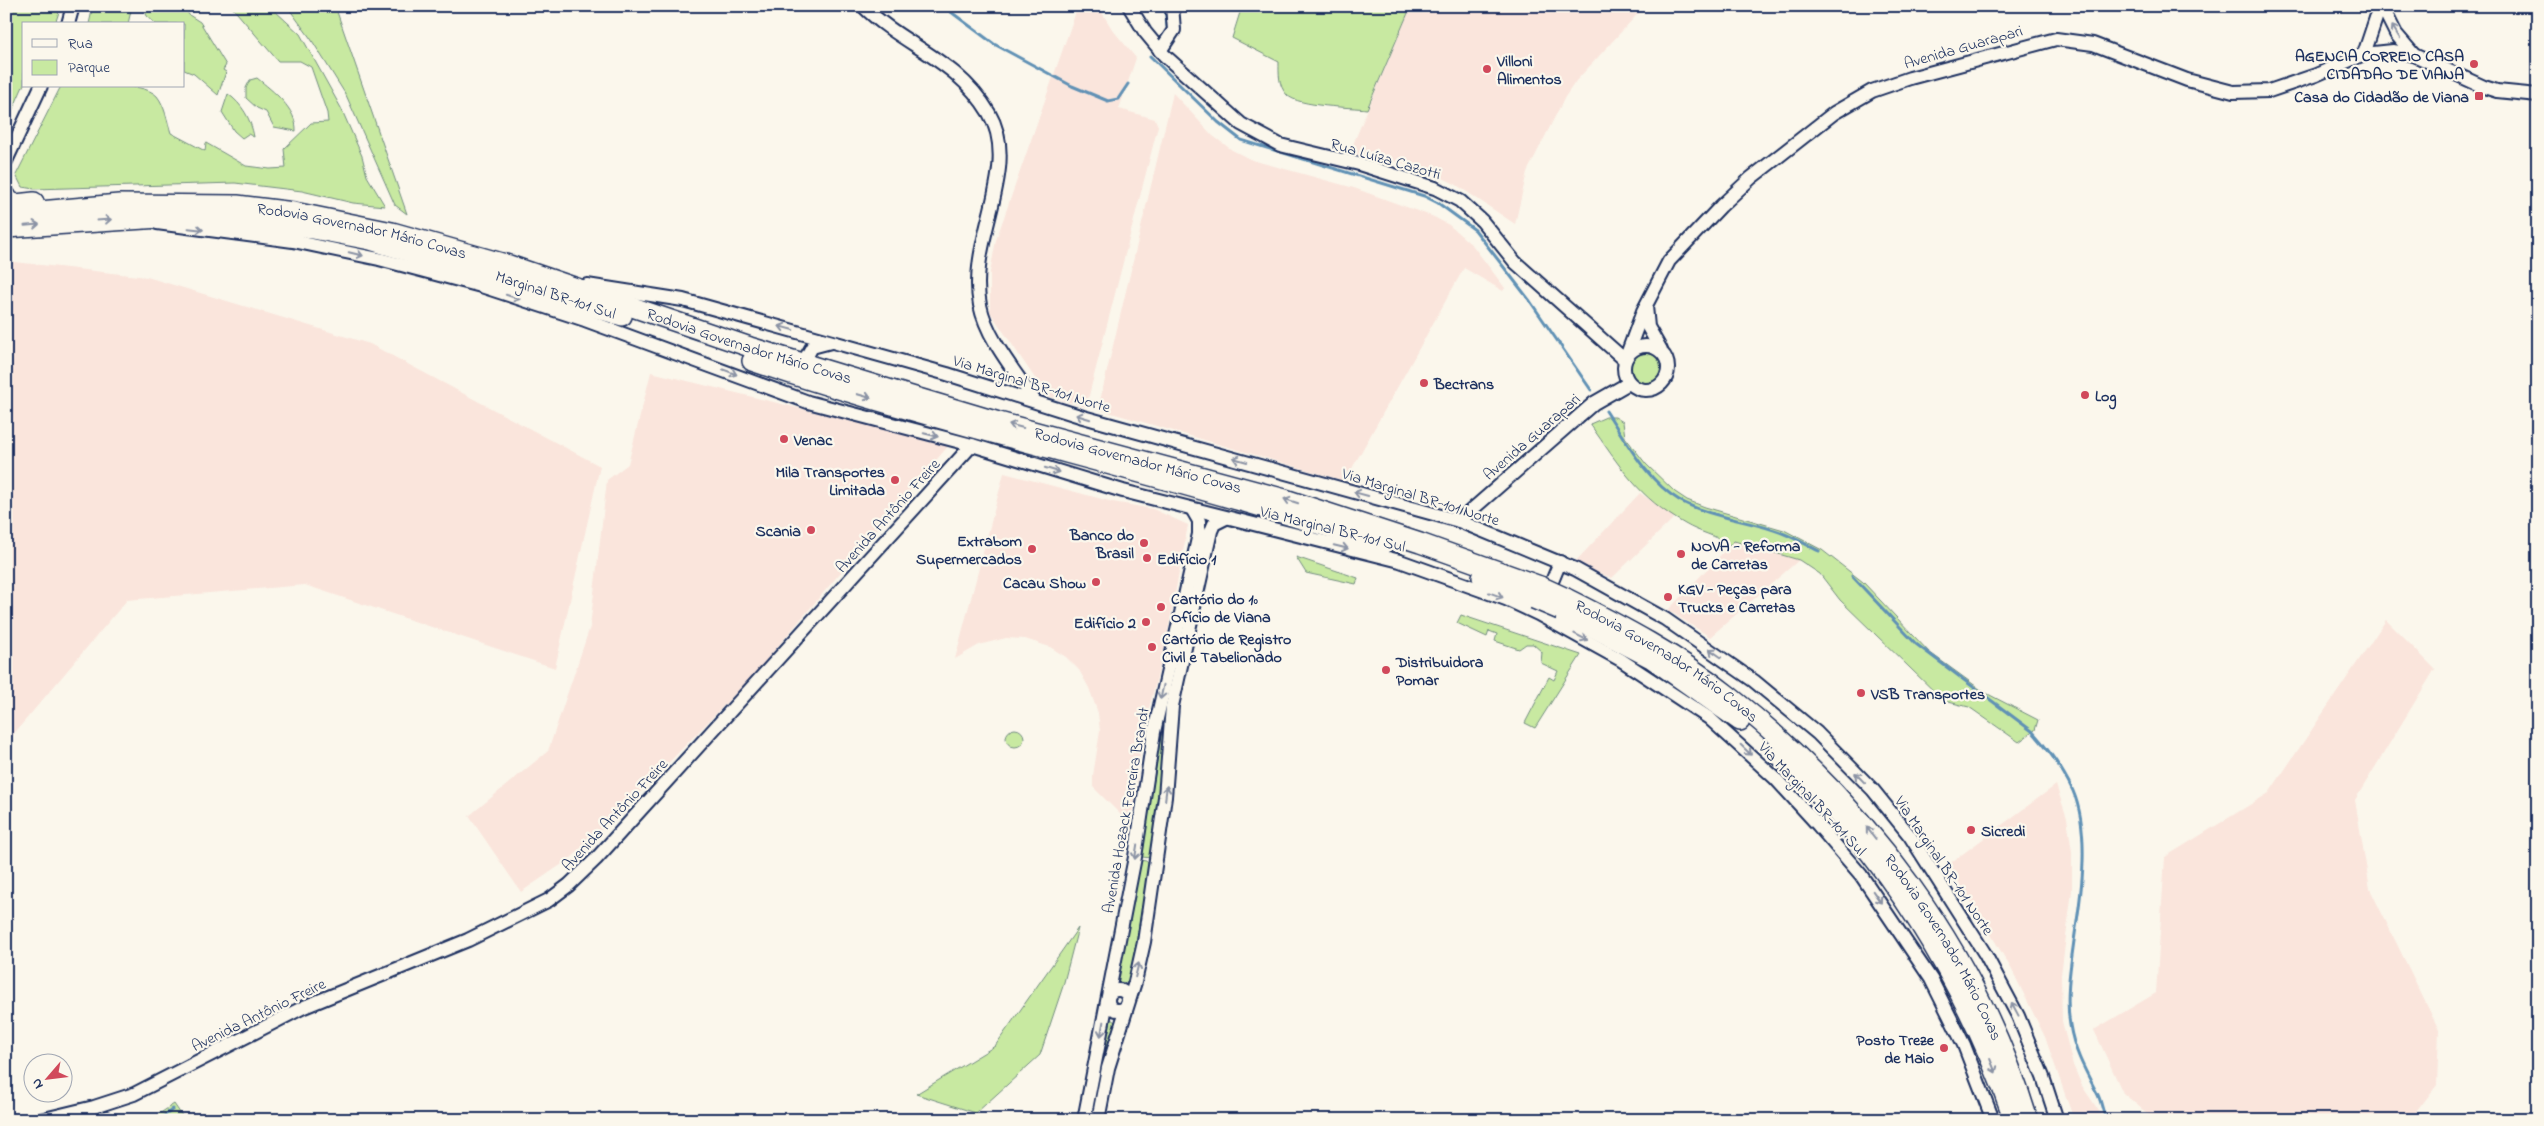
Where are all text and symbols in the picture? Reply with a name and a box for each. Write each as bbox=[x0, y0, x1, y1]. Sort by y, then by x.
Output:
street label: Avenida Guarapari bbox=[1901, 19, 2026, 76]
legend bbox=[22, 22, 185, 88]
one-way arrow bbox=[2391, 25, 2401, 39]
text: Rua bbox=[68, 33, 93, 55]
place label: AGENCIA CORREIO CASA CIDADAO DE VIANA bbox=[2295, 45, 2464, 87]
place label: Villoni Alimentos bbox=[1496, 50, 1562, 92]
text: Parque bbox=[68, 57, 110, 79]
marker: AGENCIA CORREIO CASA CIDADAO DE VIANA bbox=[2468, 58, 2480, 70]
marker: Villoni Alimentos bbox=[1481, 63, 1493, 75]
place label: Casa do Cidadão de Viana bbox=[2294, 86, 2469, 110]
marker: Casa do Cidadão de Viana bbox=[2473, 90, 2485, 102]
street label: Rua Luíza Cazotti bbox=[1327, 133, 1444, 187]
street label: Rodovia Governador Mário Covas bbox=[255, 198, 469, 266]
one-way arrow bbox=[95, 216, 111, 225]
one-way arrow bbox=[24, 221, 40, 230]
one-way arrow bbox=[187, 224, 203, 234]
one-way arrow bbox=[348, 250, 364, 259]
street label: Marginal BR-101 Sul bbox=[492, 265, 619, 327]
one-way arrow bbox=[505, 293, 520, 302]
street label: Rodovia Governador Mário Covas bbox=[643, 303, 855, 391]
one-way arrow bbox=[779, 323, 795, 333]
street label: Via Marginal BR-101 Norte bbox=[949, 349, 1114, 421]
one-way arrow bbox=[722, 368, 737, 377]
place label: Bectrans bbox=[1433, 373, 1494, 397]
marker: Bectrans bbox=[1418, 377, 1430, 389]
place label: Log bbox=[2095, 385, 2116, 410]
street label: Avenida Guarapari bbox=[1478, 388, 1587, 487]
marker: Log bbox=[2079, 389, 2091, 401]
one-way arrow bbox=[855, 391, 871, 401]
one-way arrow bbox=[1076, 411, 1092, 421]
one-way arrow bbox=[1008, 421, 1024, 430]
street label: Rodovia Governador Mário Covas bbox=[1031, 422, 1244, 501]
place label: Venac bbox=[793, 429, 833, 453]
one-way arrow bbox=[923, 431, 939, 440]
marker: Venac bbox=[778, 433, 790, 445]
street label: Avenida Antônio Freire bbox=[830, 453, 947, 579]
one-way arrow bbox=[1232, 455, 1248, 465]
place label: Mila Transportes Limitada bbox=[776, 461, 885, 503]
street label: Via Marginal BR-101 Norte bbox=[1338, 462, 1503, 534]
one-way arrow bbox=[1044, 465, 1060, 475]
marker: Mila Transportes Limitada bbox=[889, 474, 901, 486]
one-way arrow bbox=[1354, 489, 1370, 498]
one-way arrow bbox=[1283, 495, 1299, 505]
street label: Via Marginal BR-101 Sul bbox=[1256, 500, 1408, 560]
place label: Scania bbox=[756, 520, 801, 544]
marker: Scania bbox=[805, 524, 817, 536]
place label: Banco do Brasil bbox=[1069, 524, 1134, 566]
place label: Extrabom Supermercados bbox=[916, 530, 1023, 572]
place label: NOVA - Reforma de Carretas bbox=[1691, 535, 1801, 577]
marker: Banco do Brasil bbox=[1138, 537, 1150, 549]
marker: Extrabom Supermercados bbox=[1026, 543, 1038, 555]
one-way arrow bbox=[1332, 543, 1348, 552]
place label: Edifício 1 bbox=[1157, 548, 1217, 572]
marker: NOVA - Reforma de Carretas bbox=[1675, 548, 1687, 560]
marker: Edifício 1 bbox=[1141, 552, 1153, 564]
place label: Cacau Show bbox=[1003, 572, 1086, 596]
marker: Cacau Show bbox=[1090, 576, 1102, 588]
place label: KGV - Peças para Trucks e Carretas bbox=[1678, 578, 1795, 620]
place label: Cartório do 1º Ofício de Viana bbox=[1171, 588, 1271, 630]
one-way arrow bbox=[1488, 591, 1503, 600]
marker: KGV - Peças para Trucks e Carretas bbox=[1662, 591, 1674, 603]
street label: Rodovia Governador Mário Covas bbox=[1570, 594, 1763, 729]
marker: Cartório do 1º Ofício de Viana bbox=[1155, 601, 1167, 613]
place label: Edifício 2 bbox=[1074, 612, 1136, 636]
marker: Edifício 2 bbox=[1140, 616, 1152, 628]
place label: Cartório de Registro Civil e Tabelionado bbox=[1162, 628, 1291, 670]
one-way arrow bbox=[1573, 633, 1588, 642]
marker: Cartório de Registro Civil e Tabelionado bbox=[1146, 641, 1158, 653]
one-way arrow bbox=[1708, 648, 1722, 658]
place label: Distribuidora Pomar bbox=[1395, 651, 1484, 693]
marker: Distribuidora Pomar bbox=[1380, 664, 1392, 676]
one-way arrow bbox=[1157, 683, 1167, 699]
place label: VSB Transportes bbox=[1870, 683, 1985, 707]
marker: VSB Transportes bbox=[1855, 687, 1867, 699]
street label: Avenida Hozack Ferreira Brandt bbox=[1097, 705, 1157, 915]
street label: Via Marginal BR-101 Sul bbox=[1751, 736, 1871, 862]
one-way arrow bbox=[1740, 744, 1752, 756]
street label: Avenida Antônio Freire bbox=[557, 753, 675, 877]
one-way arrow bbox=[1855, 772, 1867, 784]
one-way arrow bbox=[1161, 785, 1171, 801]
street label: Via Marginal BR-101 Norte bbox=[1887, 791, 2000, 941]
place label: Sicredi bbox=[1981, 820, 2025, 844]
marker: Sicredi bbox=[1965, 824, 1977, 836]
one-way arrow bbox=[1866, 826, 1876, 840]
one-way arrow bbox=[1130, 843, 1140, 859]
street label: Rodovia Governador Mário Covas bbox=[1877, 850, 2008, 1045]
one-way arrow bbox=[1872, 890, 1882, 904]
one-way arrow bbox=[1133, 963, 1142, 979]
street label: Avenida Antônio Freire bbox=[188, 972, 331, 1059]
one-way arrow bbox=[2010, 1002, 2019, 1017]
one-way arrow bbox=[1097, 1020, 1107, 1036]
place label: Posto Treze de Maio bbox=[1856, 1029, 1935, 1071]
marker: Posto Treze de Maio bbox=[1938, 1042, 1950, 1054]
north arrow bbox=[22, 1054, 72, 1104]
one-way arrow bbox=[1989, 1058, 1999, 1073]
text: N bbox=[26, 1074, 49, 1093]

